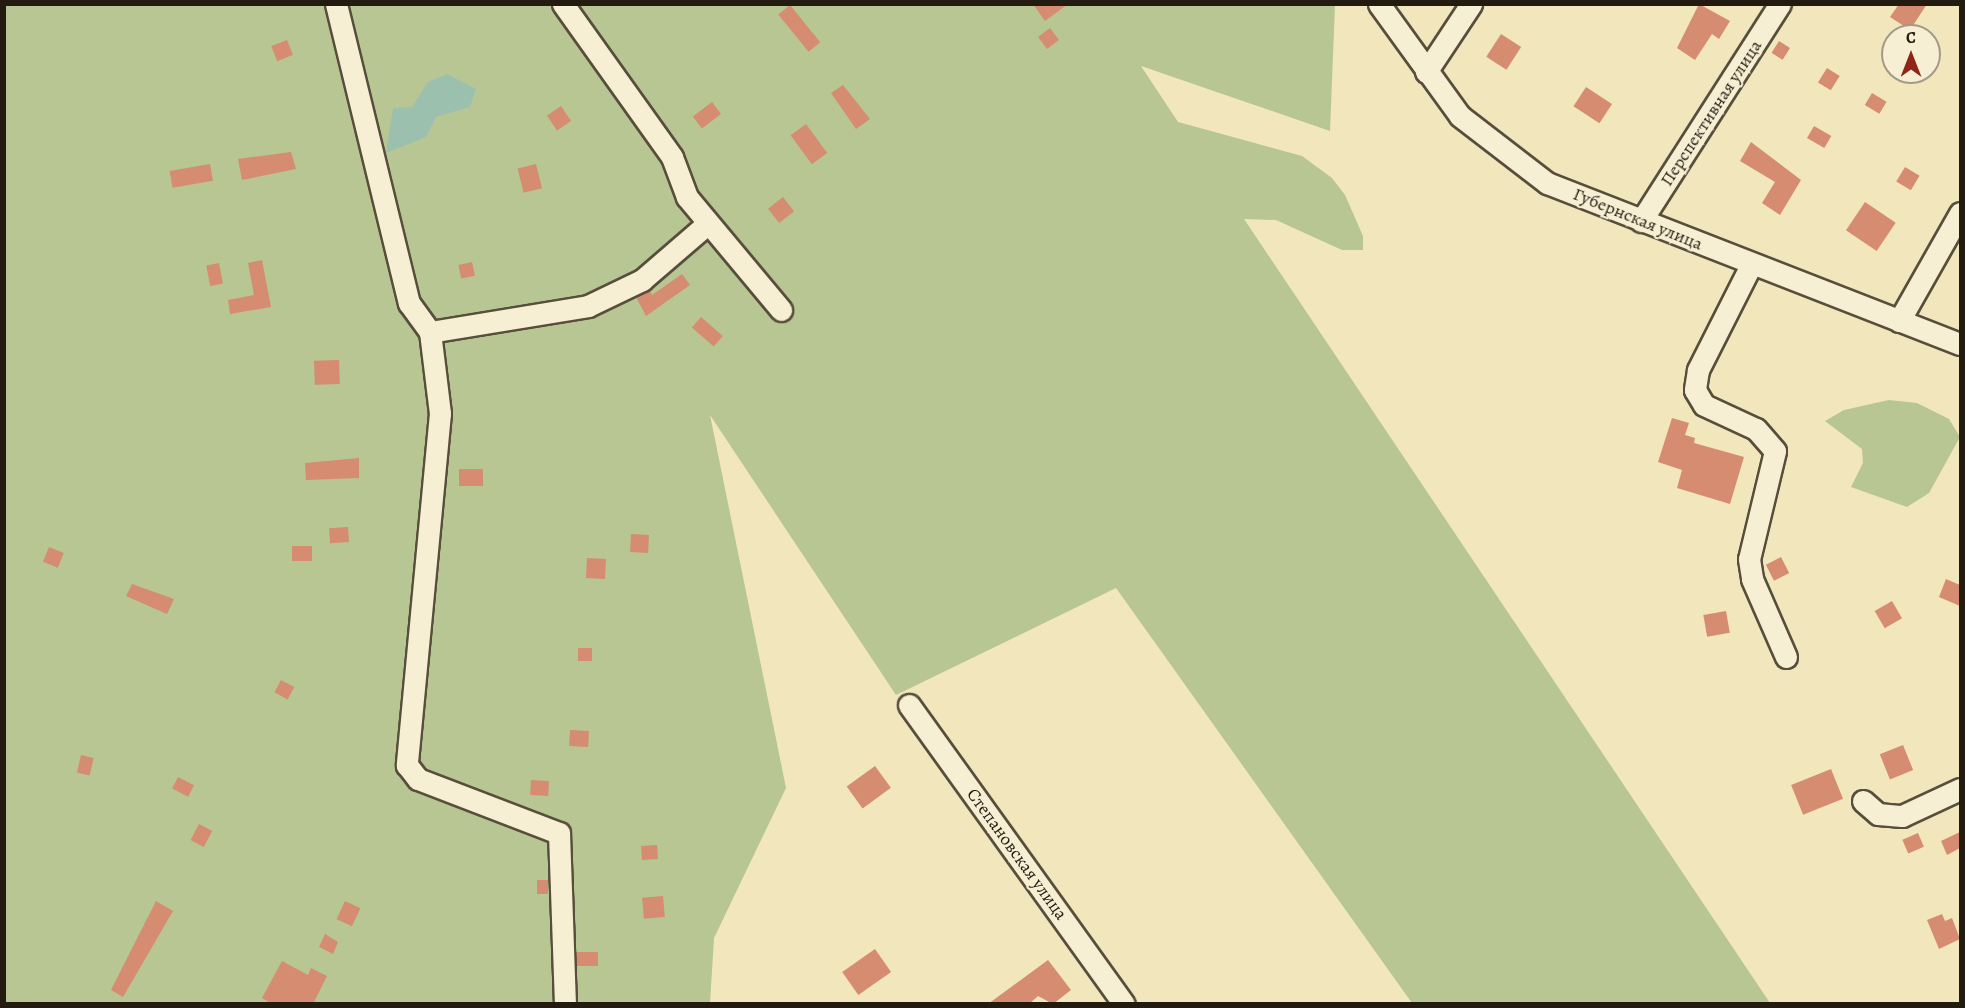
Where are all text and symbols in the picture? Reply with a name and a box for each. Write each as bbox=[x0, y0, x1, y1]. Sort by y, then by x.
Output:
north arrow bbox=[1881, 24, 1941, 84]
text: С bbox=[1906, 27, 1916, 49]
street label: Перспективная улица bbox=[1656, 36, 1766, 190]
street label: Губернская улица bbox=[1570, 183, 1706, 255]
street label: Степановская улица bbox=[962, 784, 1072, 924]

